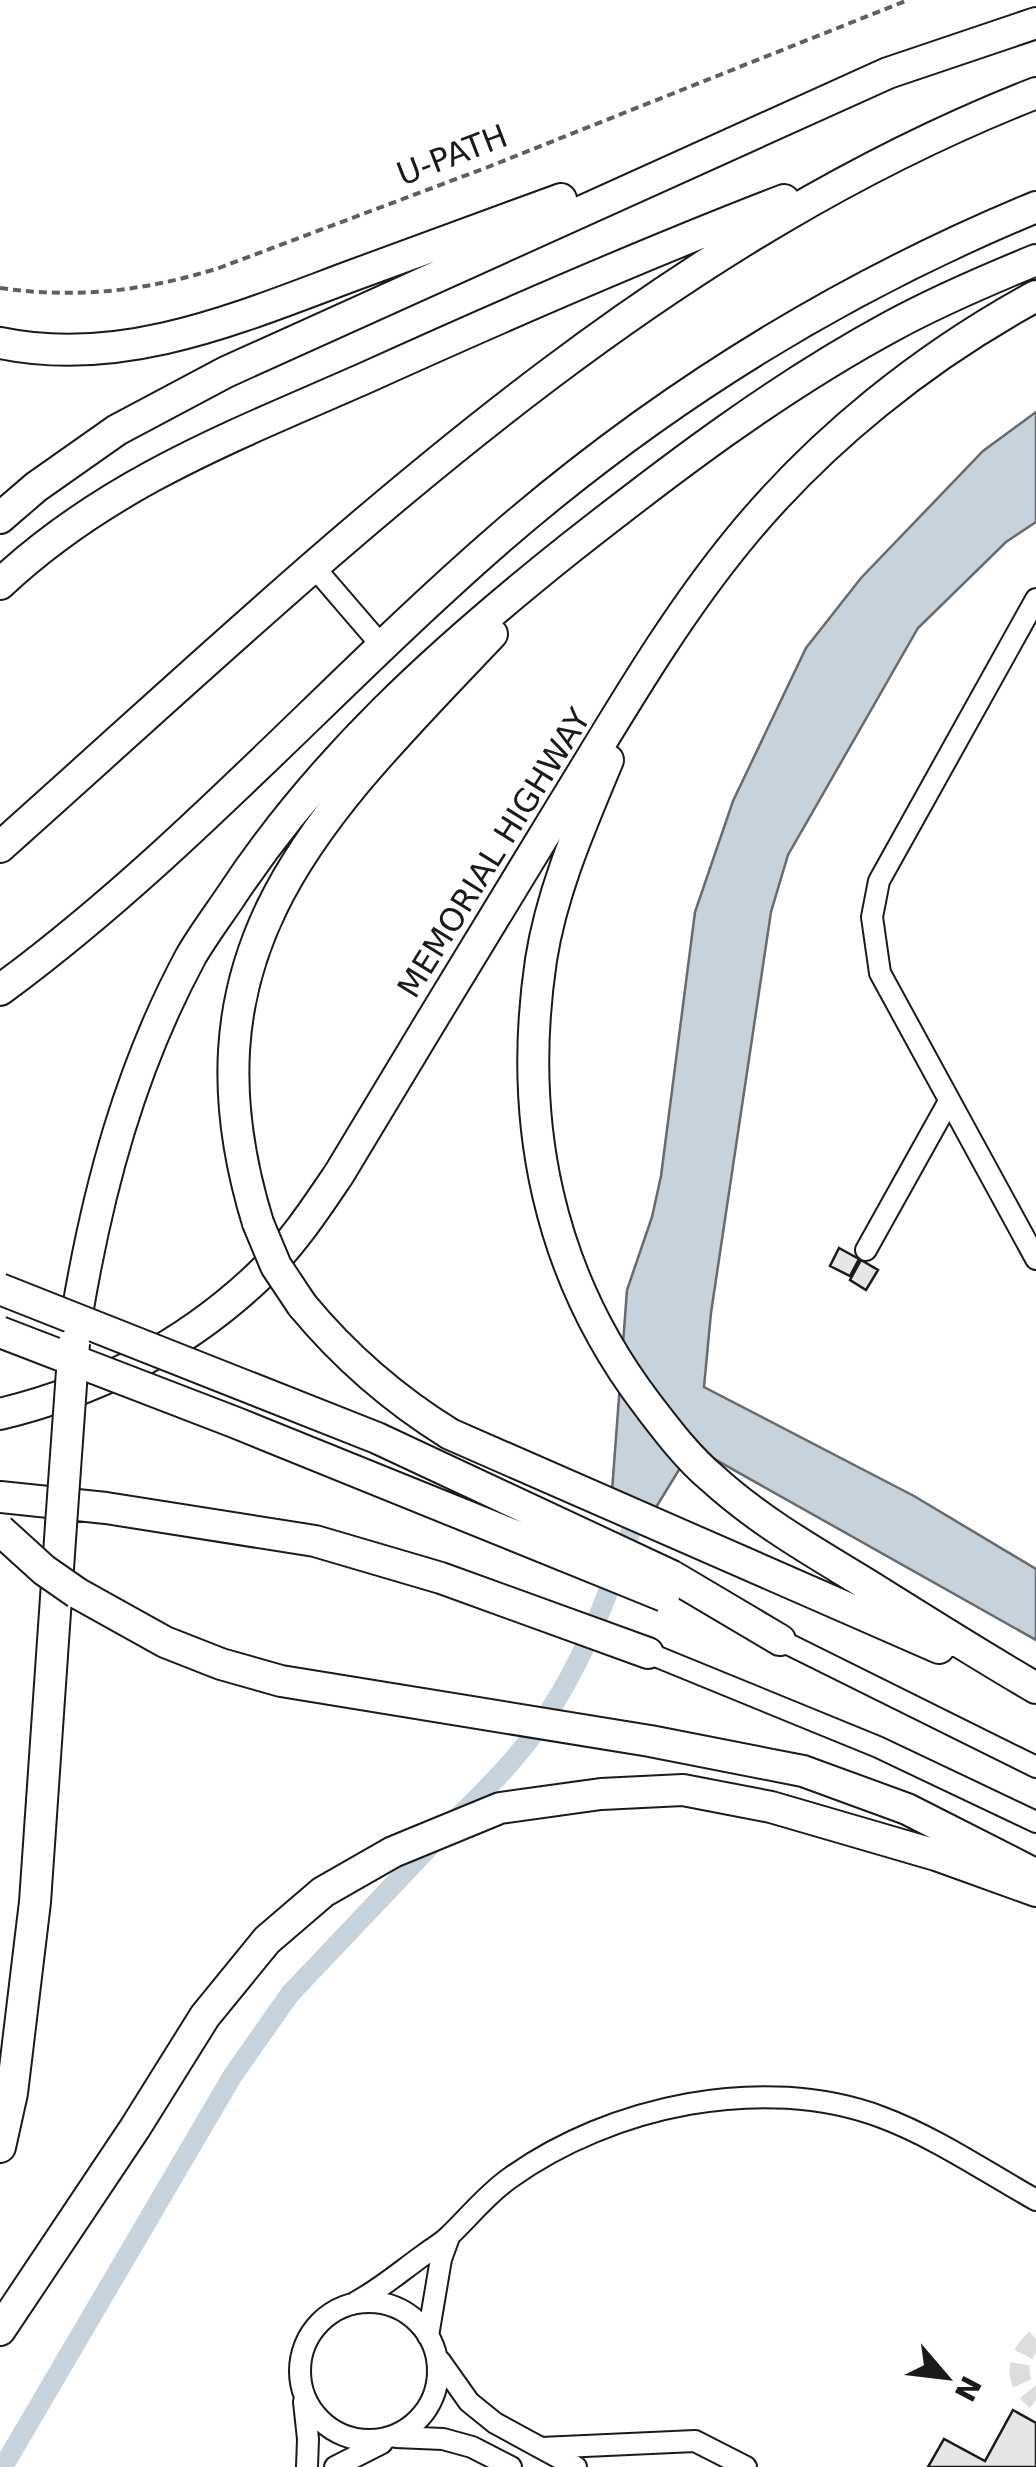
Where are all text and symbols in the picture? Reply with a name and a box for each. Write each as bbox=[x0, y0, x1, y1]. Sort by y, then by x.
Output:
street label: U-PATH bbox=[391, 117, 513, 193]
street label: MEMORIAL HIGHWAY bbox=[390, 701, 599, 1004]
north arrow bbox=[896, 2327, 996, 2427]
text: N bbox=[948, 2370, 988, 2407]

